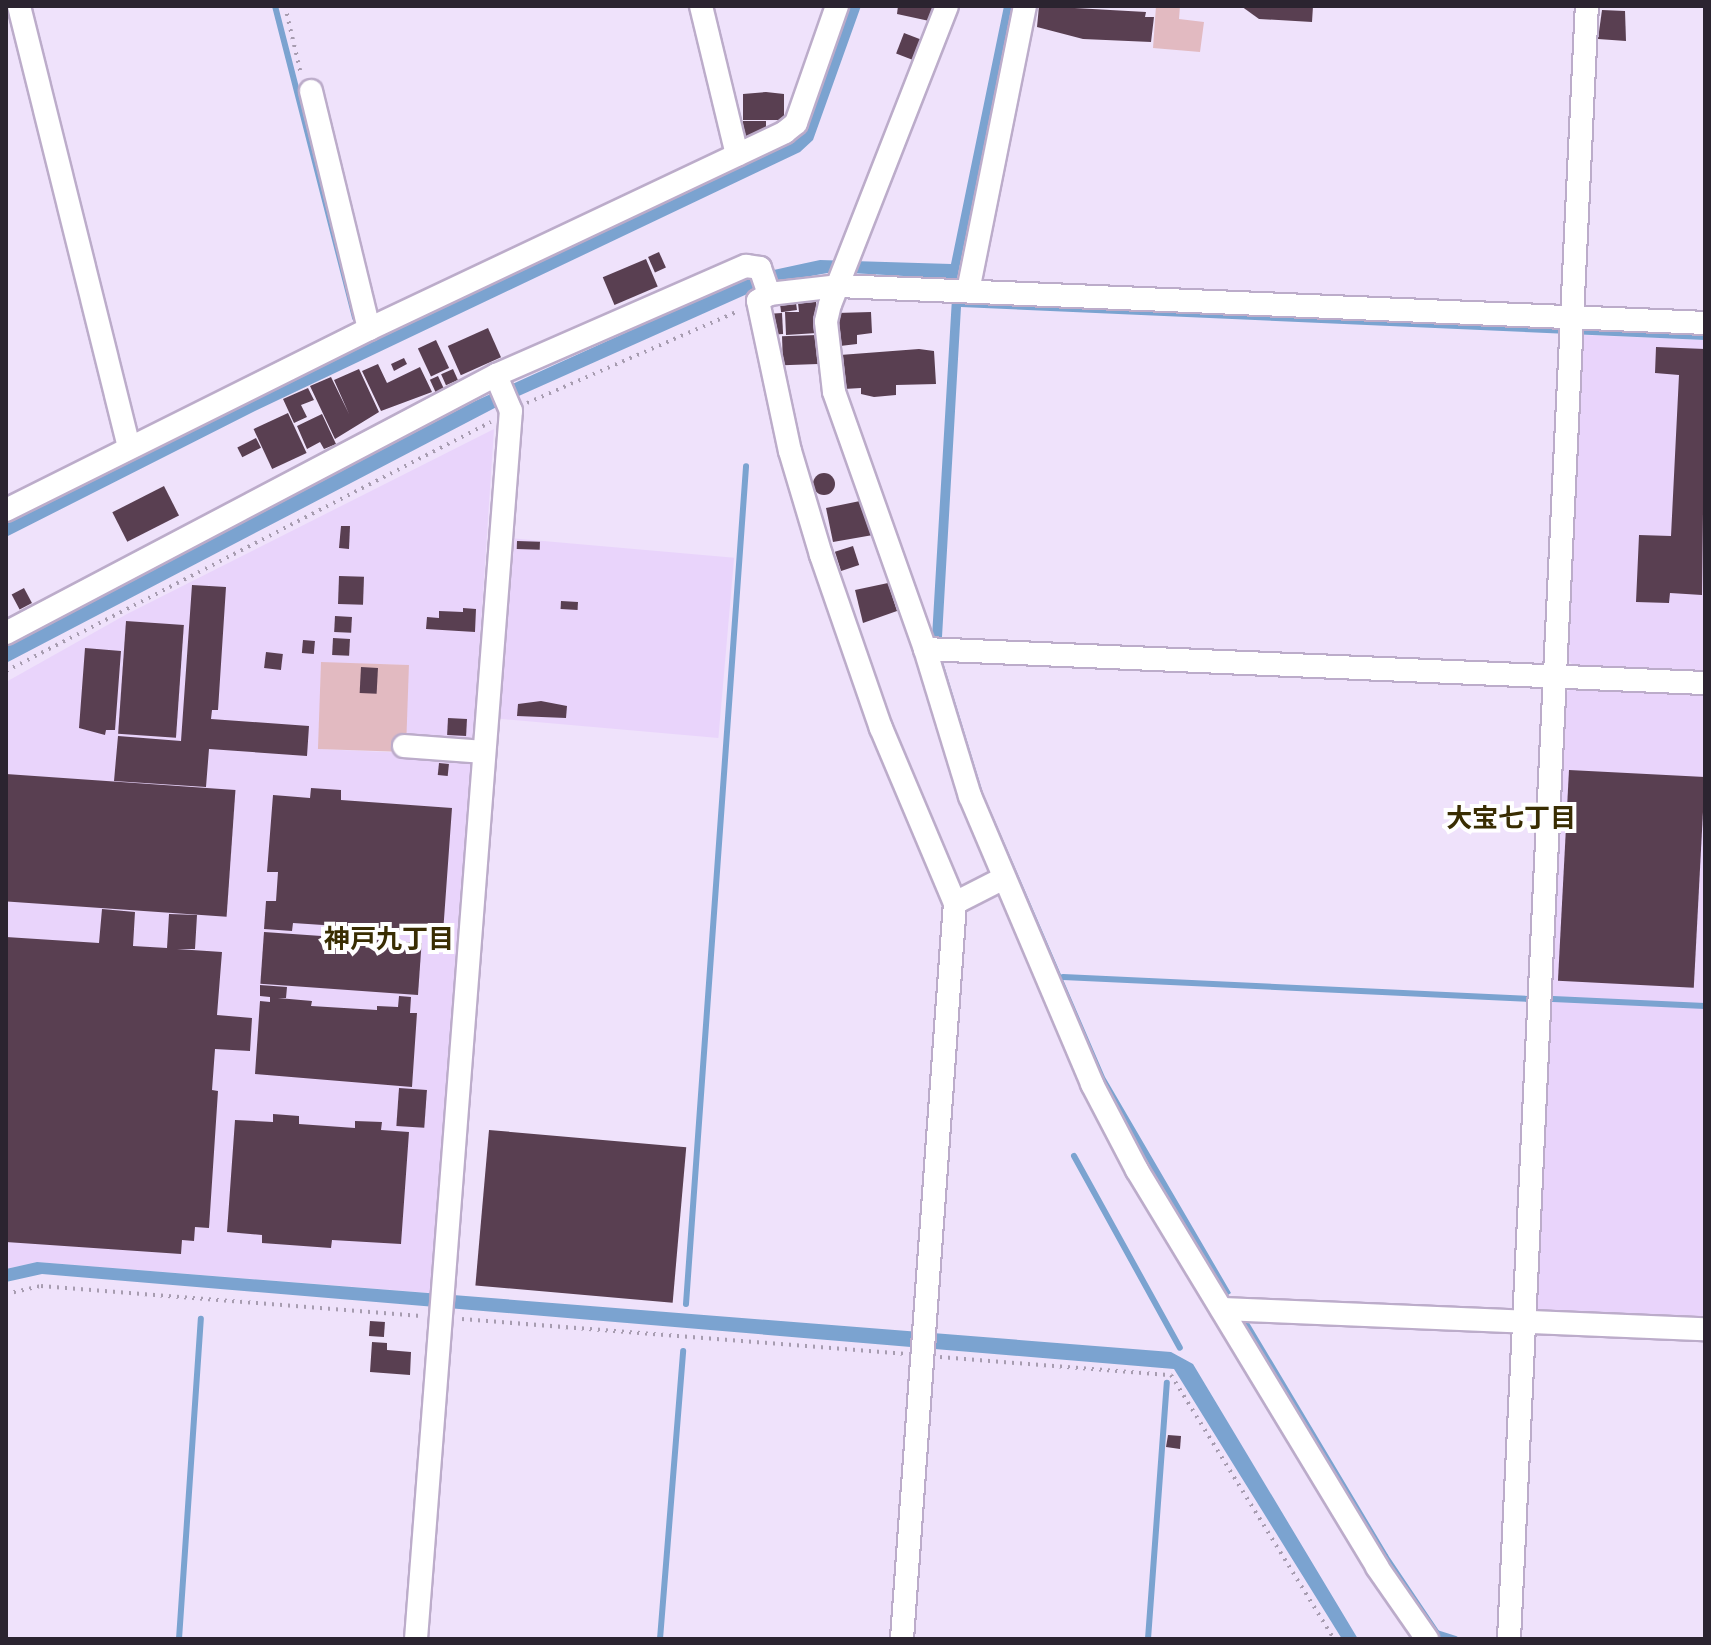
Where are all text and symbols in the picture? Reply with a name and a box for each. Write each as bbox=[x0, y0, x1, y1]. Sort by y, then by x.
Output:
district label: 大宝七丁目 bbox=[1446, 801, 1576, 833]
district label: 神戸九丁目 bbox=[324, 922, 454, 954]

